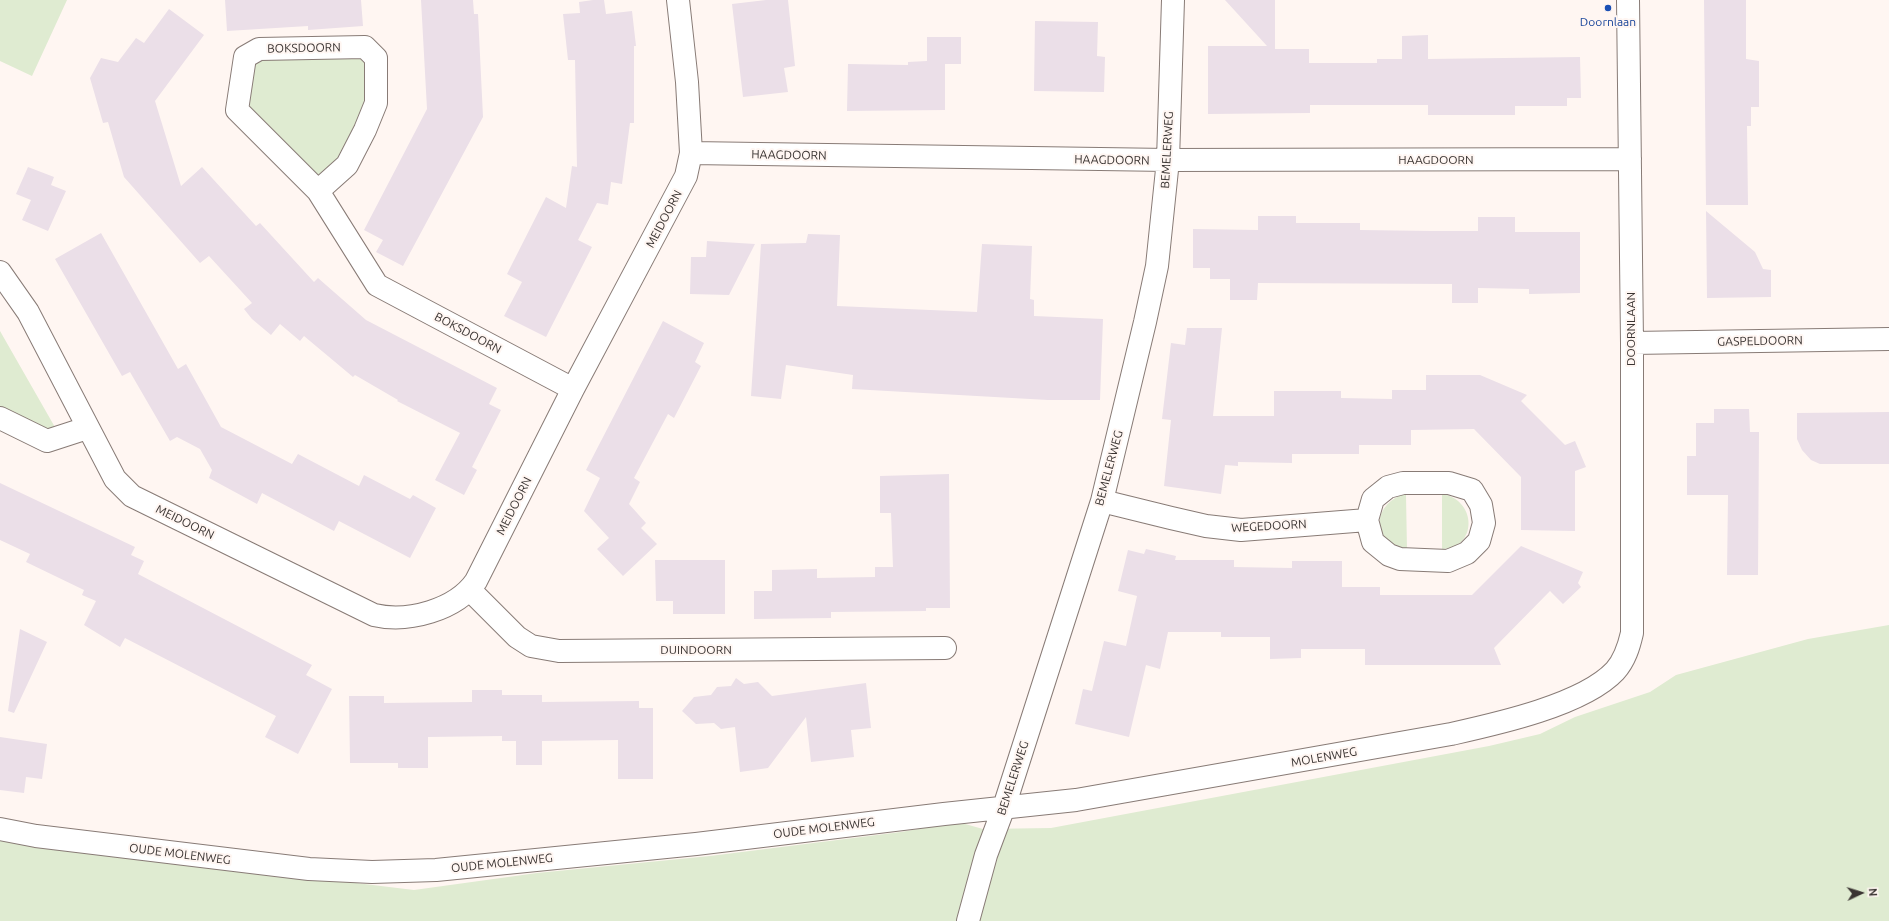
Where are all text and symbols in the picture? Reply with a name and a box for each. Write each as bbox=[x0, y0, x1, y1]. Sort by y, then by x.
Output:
marker: Doornlaan bbox=[1603, 3, 1613, 13]
place label: Doornlaan bbox=[1580, 15, 1636, 29]
street label: BOKSDOORN bbox=[267, 40, 341, 56]
street label: BEMELERWEG bbox=[1158, 111, 1176, 189]
street label: HAAGDOORN bbox=[751, 147, 827, 163]
street label: HAAGDOORN bbox=[1074, 152, 1150, 168]
street label: HAAGDOORN bbox=[1398, 153, 1474, 167]
street label: MEIDOORN bbox=[643, 188, 685, 250]
street label: DOORNLAAN bbox=[1624, 292, 1638, 366]
street label: BOKSDOORN bbox=[432, 309, 504, 357]
street label: GASPELDOORN bbox=[1717, 333, 1803, 349]
street label: BEMELERWEG bbox=[1092, 429, 1126, 507]
street label: MEIDOORN bbox=[493, 474, 535, 538]
street label: MEIDOORN bbox=[153, 502, 217, 542]
street label: WEGEDOORN bbox=[1231, 517, 1307, 535]
street label: DUINDOORN bbox=[660, 643, 732, 657]
street label: BEMELERWEG bbox=[994, 739, 1032, 817]
street label: MOLENWEG bbox=[1290, 744, 1358, 770]
street label: OUDE MOLENWEG bbox=[772, 815, 876, 841]
street label: OUDE MOLENWEG bbox=[128, 841, 232, 867]
street label: OUDE MOLENWEG bbox=[450, 850, 554, 876]
north arrow bbox=[1841, 873, 1881, 913]
text: N bbox=[1867, 888, 1879, 897]

